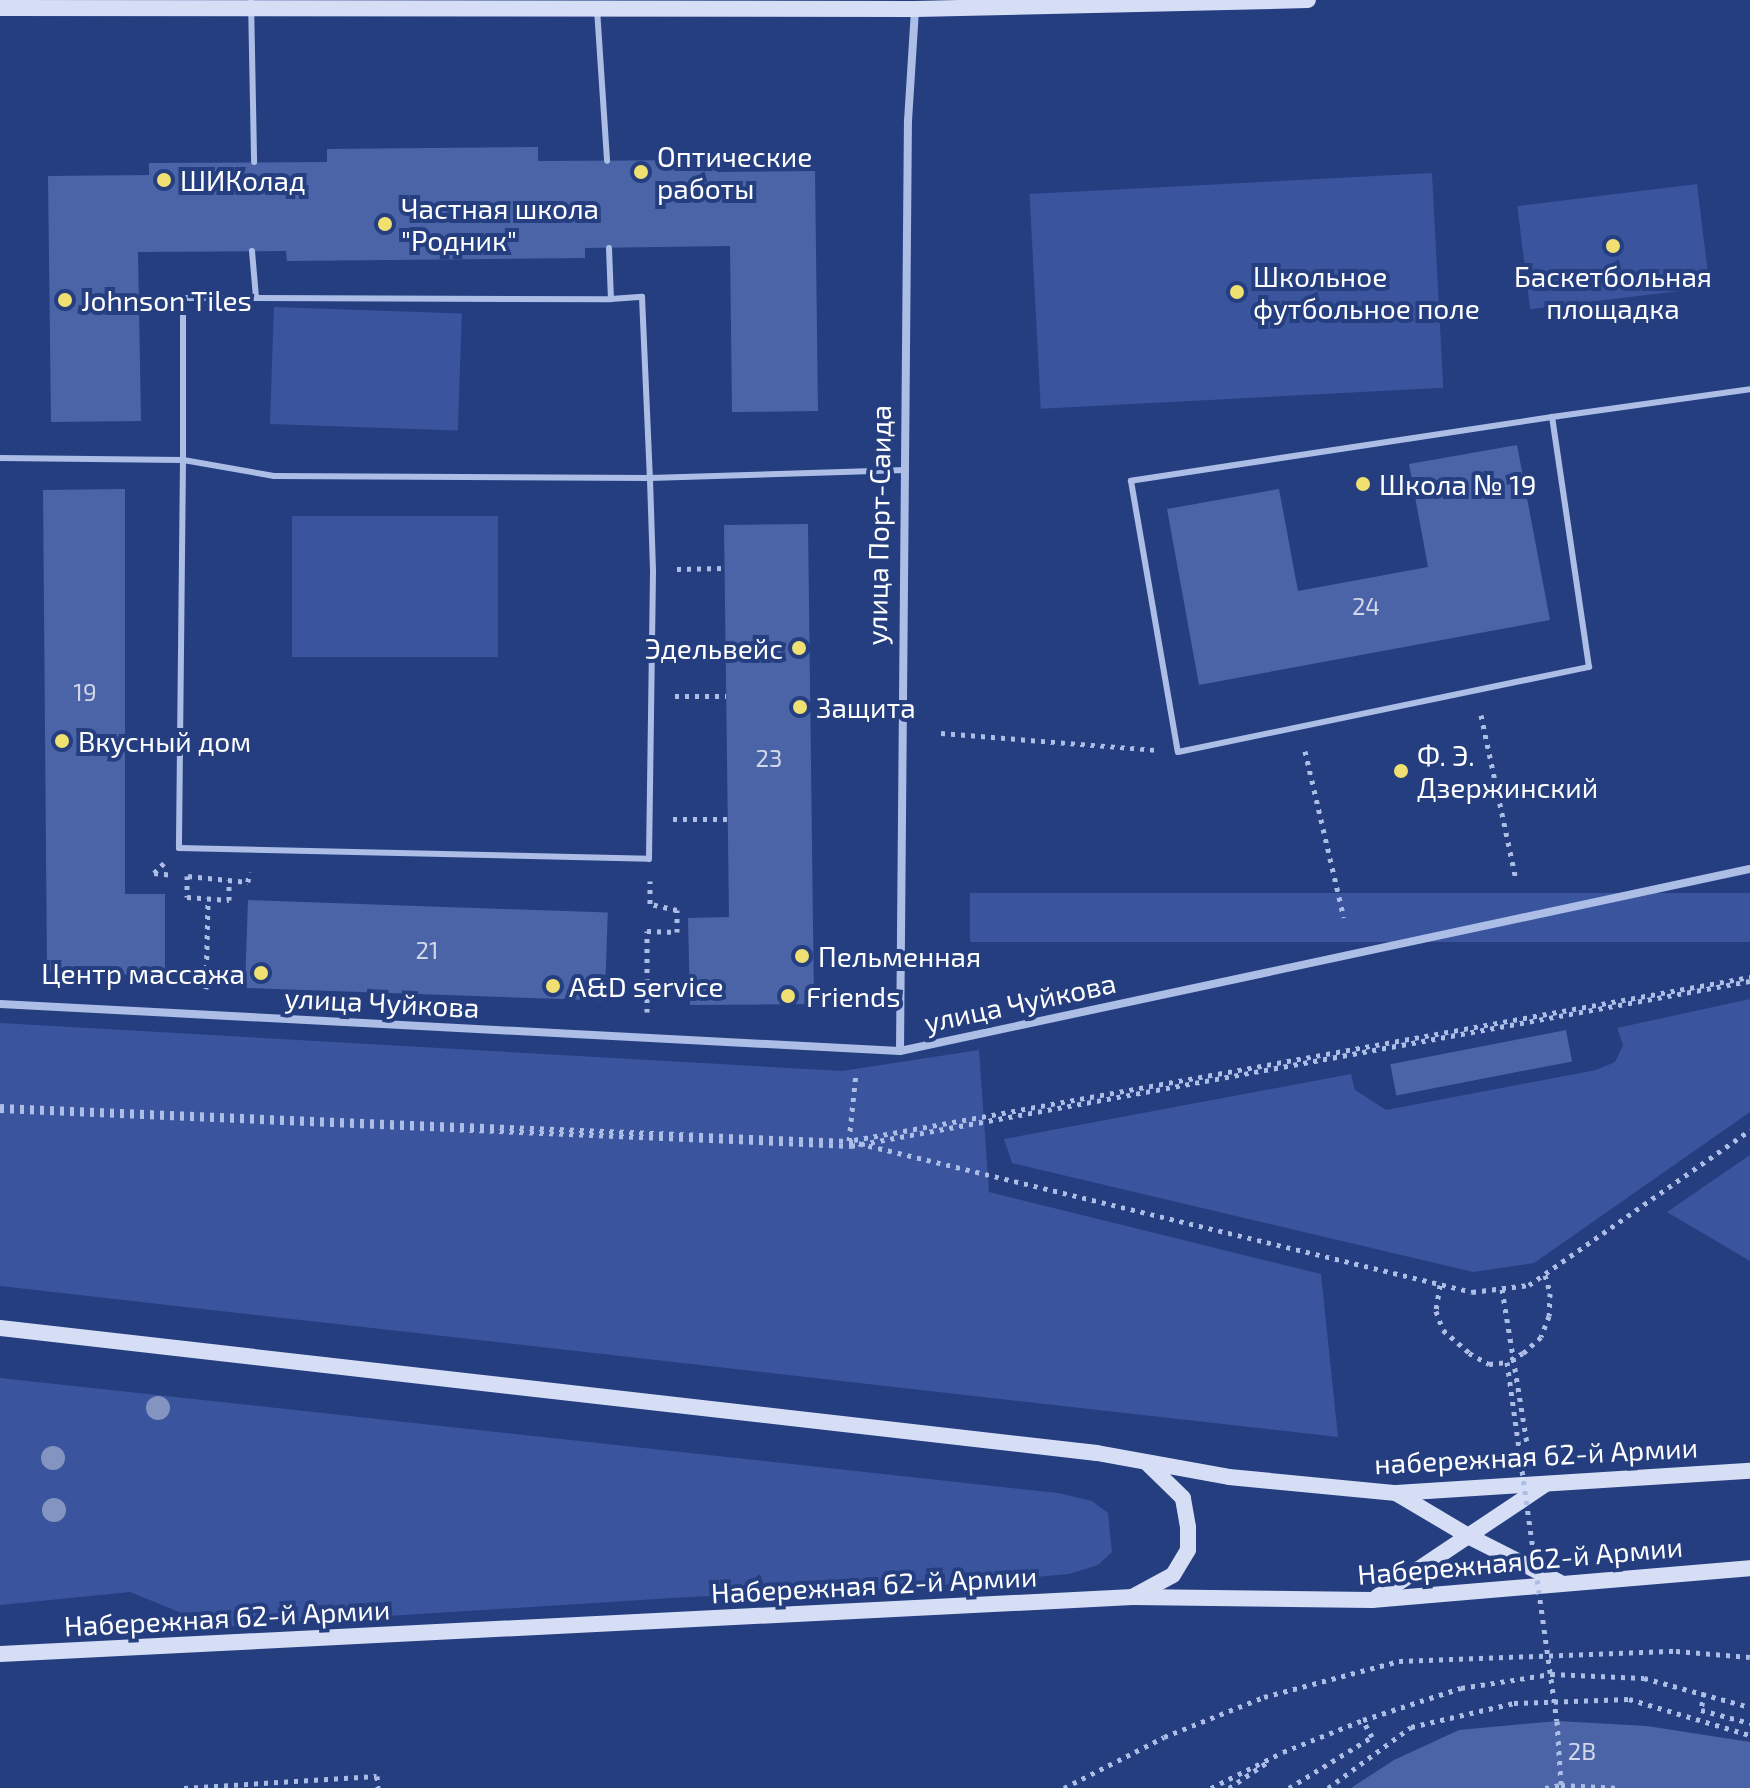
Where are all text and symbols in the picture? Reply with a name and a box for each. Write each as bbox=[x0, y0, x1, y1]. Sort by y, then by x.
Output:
place label: Оптические работы bbox=[657, 139, 812, 205]
place label: ШИКолад bbox=[180, 163, 305, 197]
marker: Оптические работы bbox=[632, 163, 650, 181]
marker: ШИКолад bbox=[155, 171, 173, 189]
place label: Частная школа "Родник" bbox=[401, 191, 599, 257]
marker: Частная школа "Родник" bbox=[376, 215, 394, 233]
marker: Баскетбольная площадка bbox=[1604, 237, 1622, 255]
place label: Школьное футбольное поле bbox=[1253, 259, 1480, 325]
place label: Баскетбольная площадка bbox=[1514, 259, 1712, 325]
place label: Johnson Tiles bbox=[81, 283, 252, 317]
marker: Школьное футбольное поле bbox=[1228, 283, 1246, 301]
marker: Johnson Tiles bbox=[56, 291, 74, 309]
street label: улица Порт-Саида bbox=[859, 405, 897, 645]
place label: Школа № 19 bbox=[1379, 467, 1536, 501]
marker: Школа № 19 bbox=[1354, 475, 1372, 493]
house number: 24 bbox=[1352, 592, 1380, 620]
place label: Эдельвейс bbox=[645, 631, 783, 665]
marker: Эдельвейс bbox=[790, 639, 808, 657]
house number: 19 bbox=[73, 678, 97, 706]
place label: Защита bbox=[816, 690, 916, 724]
marker: Защита bbox=[791, 698, 809, 716]
place label: Вкусный дом bbox=[78, 724, 251, 758]
marker: Вкусный дом bbox=[53, 732, 71, 750]
place label: Ф. Э. Дзержинский bbox=[1417, 738, 1598, 804]
house number: 23 bbox=[756, 744, 782, 772]
marker: Ф. Э. Дзержинский bbox=[1392, 762, 1410, 780]
house number: 21 bbox=[415, 936, 439, 964]
place label: Пельменная bbox=[818, 939, 981, 973]
marker: Пельменная bbox=[793, 947, 811, 965]
place label: Центр массажа bbox=[41, 956, 245, 990]
marker: Центр массажа bbox=[252, 964, 270, 982]
street label: улица Чуйкова bbox=[921, 965, 1119, 1039]
place label: A&D service bbox=[569, 969, 724, 1003]
marker: A&D service bbox=[544, 977, 562, 995]
place label: Friends bbox=[806, 979, 900, 1013]
street label: улица Чуйкова bbox=[284, 980, 480, 1024]
marker: Friends bbox=[777, 985, 799, 1007]
street label: набережная 62-й Армии bbox=[1373, 1430, 1699, 1480]
street label: Набережная 62-й Армии bbox=[1356, 1529, 1684, 1591]
street label: Набережная 62-й Армии bbox=[710, 1559, 1038, 1609]
street label: Набережная 62-й Армии bbox=[63, 1592, 391, 1642]
house number: 2В bbox=[1568, 1737, 1596, 1765]

